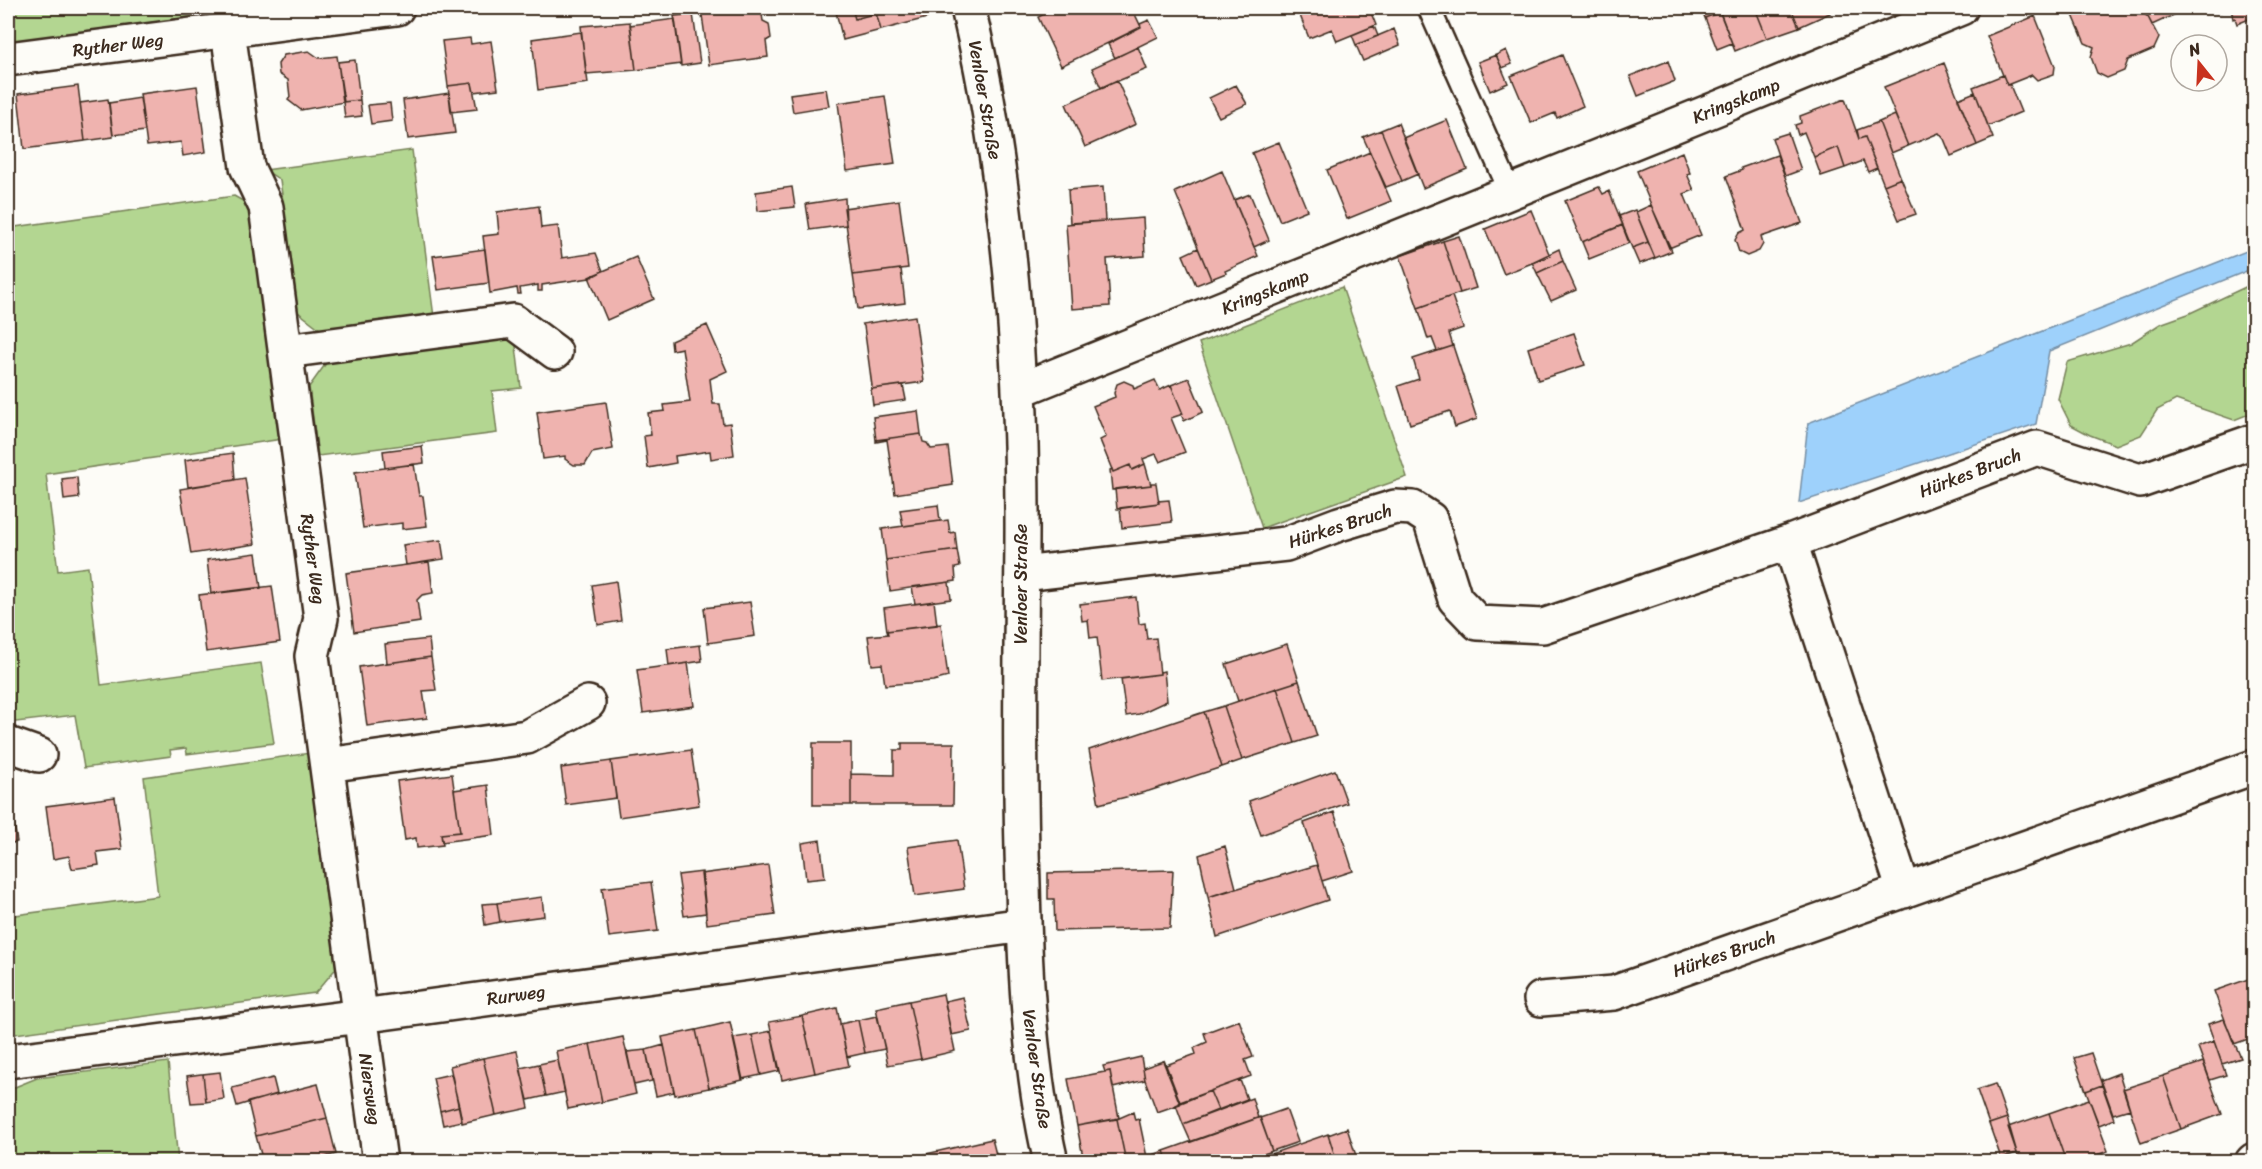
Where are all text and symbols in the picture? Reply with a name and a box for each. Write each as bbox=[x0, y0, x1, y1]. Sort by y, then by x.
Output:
street label: Ryther Weg bbox=[71, 24, 165, 66]
north arrow bbox=[2169, 33, 2229, 93]
text: N bbox=[2184, 33, 2205, 65]
street label: Venloer Straße bbox=[959, 38, 1011, 162]
street label: Kringskamp bbox=[1687, 69, 1785, 133]
street label: Kringskamp bbox=[1216, 260, 1314, 324]
street label: Hürkes Bruch bbox=[1914, 439, 2026, 507]
street label: Hürkes Bruch bbox=[1284, 494, 1396, 558]
street label: Ryther Weg bbox=[291, 512, 335, 606]
street label: Venloer Straße bbox=[1005, 524, 1037, 644]
street label: Hürkes Bruch bbox=[1668, 921, 1780, 987]
street label: Rurweg bbox=[485, 975, 547, 1015]
street label: Venloer Straße bbox=[1013, 1007, 1061, 1131]
street label: Niersweg bbox=[349, 1051, 391, 1127]

